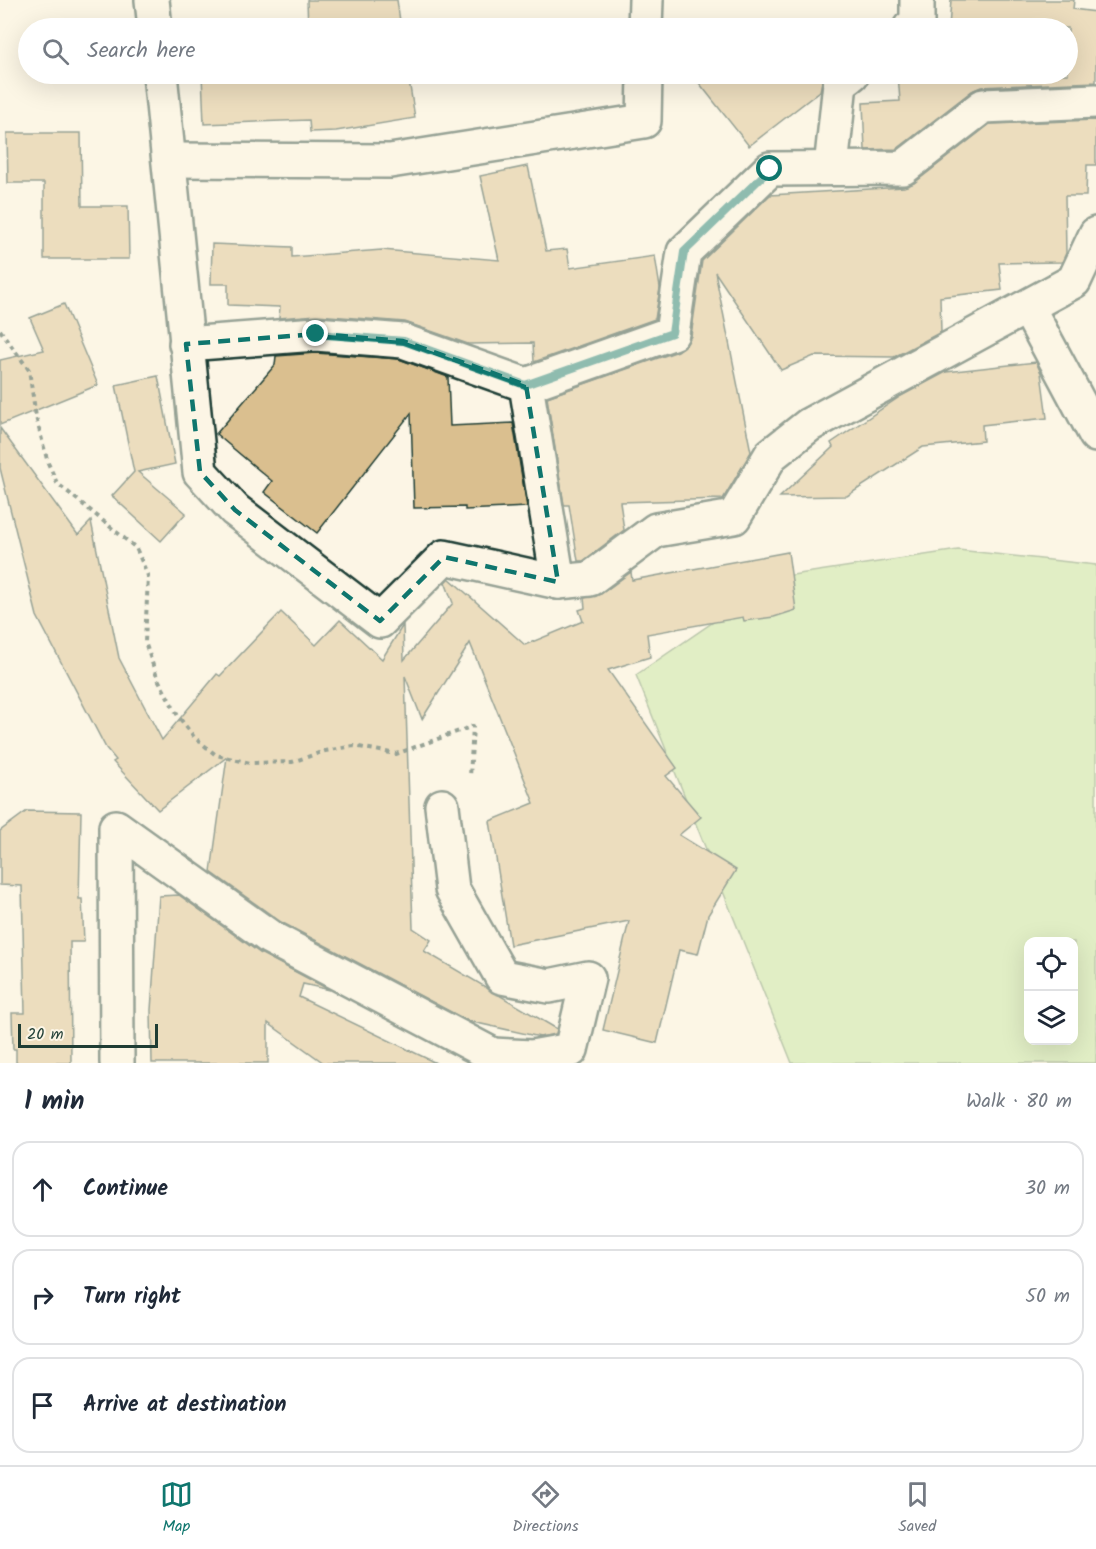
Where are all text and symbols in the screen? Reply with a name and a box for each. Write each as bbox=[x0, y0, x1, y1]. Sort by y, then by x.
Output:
search box bbox=[18, 18, 1078, 84]
text: Search here bbox=[87, 34, 195, 69]
icon: search bbox=[39, 35, 72, 68]
route start bbox=[756, 155, 782, 181]
route end bbox=[302, 320, 328, 346]
map controls bbox=[1024, 937, 1078, 1045]
button: locate bbox=[1024, 937, 1078, 991]
button: layers bbox=[1024, 991, 1078, 1045]
scale bar bbox=[18, 1021, 158, 1048]
text: 20 m bbox=[27, 1022, 63, 1047]
text: 1 min bbox=[24, 1081, 84, 1123]
text: Walk · 80 m bbox=[966, 1086, 1072, 1118]
text: Continue bbox=[83, 1172, 168, 1207]
icon: ahead bbox=[26, 1173, 59, 1206]
text: 30 m bbox=[1025, 1173, 1070, 1205]
text: Turn right bbox=[83, 1280, 181, 1315]
icon: right bbox=[26, 1281, 59, 1314]
text: 50 m bbox=[1025, 1281, 1070, 1313]
text: Arrive at destination bbox=[83, 1388, 286, 1423]
icon: arrive bbox=[26, 1389, 59, 1422]
tab: Map bbox=[160, 1478, 193, 1539]
tab: Directions bbox=[512, 1478, 579, 1539]
tab: Saved bbox=[898, 1478, 936, 1539]

